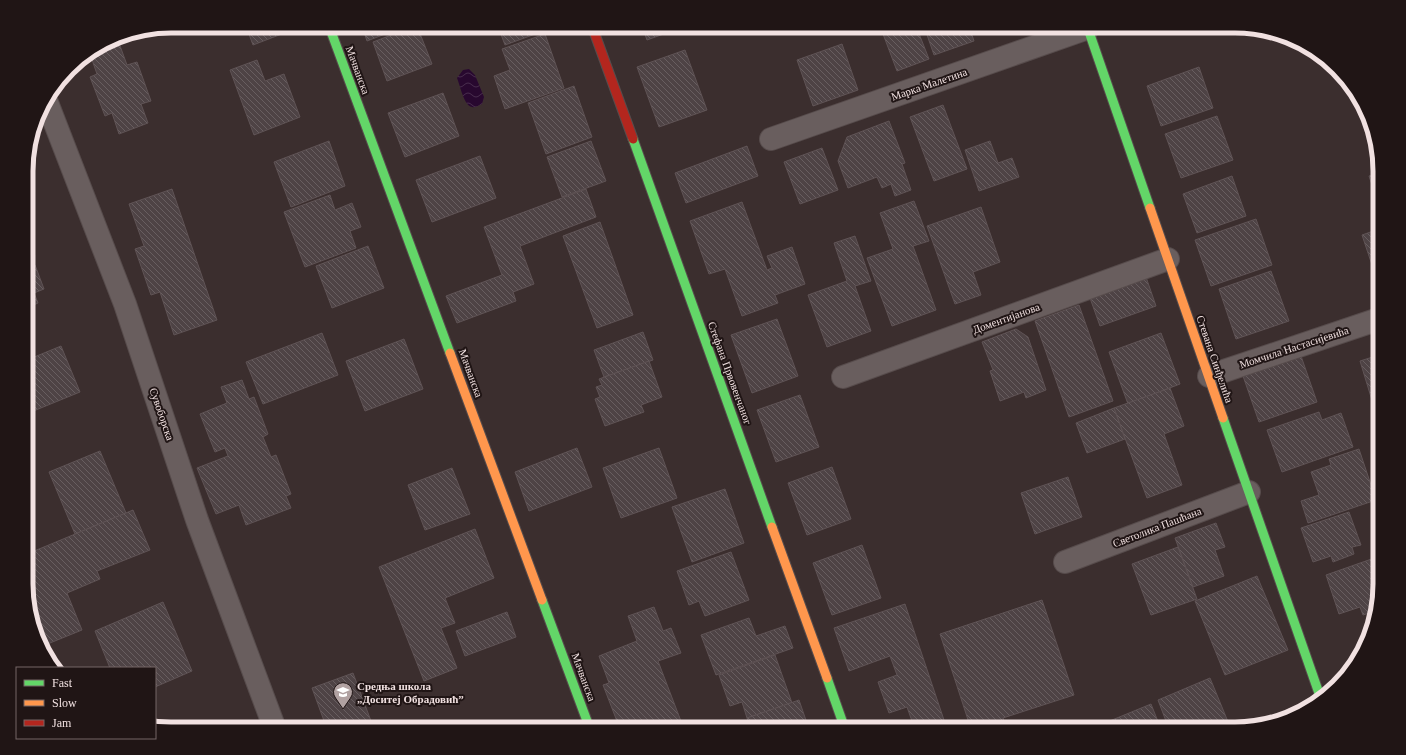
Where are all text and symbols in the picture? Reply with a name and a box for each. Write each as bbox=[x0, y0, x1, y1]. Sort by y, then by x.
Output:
street label: Мачванска bbox=[344, 44, 372, 96]
street label: Марка Малетина bbox=[889, 65, 969, 103]
street label: Доментијанова bbox=[971, 300, 1041, 336]
street label: Стевана Синђелића bbox=[1194, 314, 1236, 404]
street label: Стефана Првовенчаног bbox=[706, 320, 754, 427]
street label: Момчила Настасијевића bbox=[1238, 324, 1350, 370]
street label: Мачванска bbox=[457, 347, 485, 399]
street label: Сувоборска bbox=[147, 386, 177, 442]
street label: Светолика Пашћана bbox=[1111, 505, 1203, 549]
street label: Мачванска bbox=[570, 651, 598, 703]
legend bbox=[16, 667, 156, 739]
text: Fast bbox=[52, 676, 73, 690]
place label: Средња школа „Доситеј Обрадовић” bbox=[357, 680, 464, 705]
school or university icon: Средња школа „Доситеј Обрадовић” bbox=[332, 681, 354, 709]
text: Slow bbox=[52, 696, 77, 710]
text: Jam bbox=[52, 716, 72, 730]

